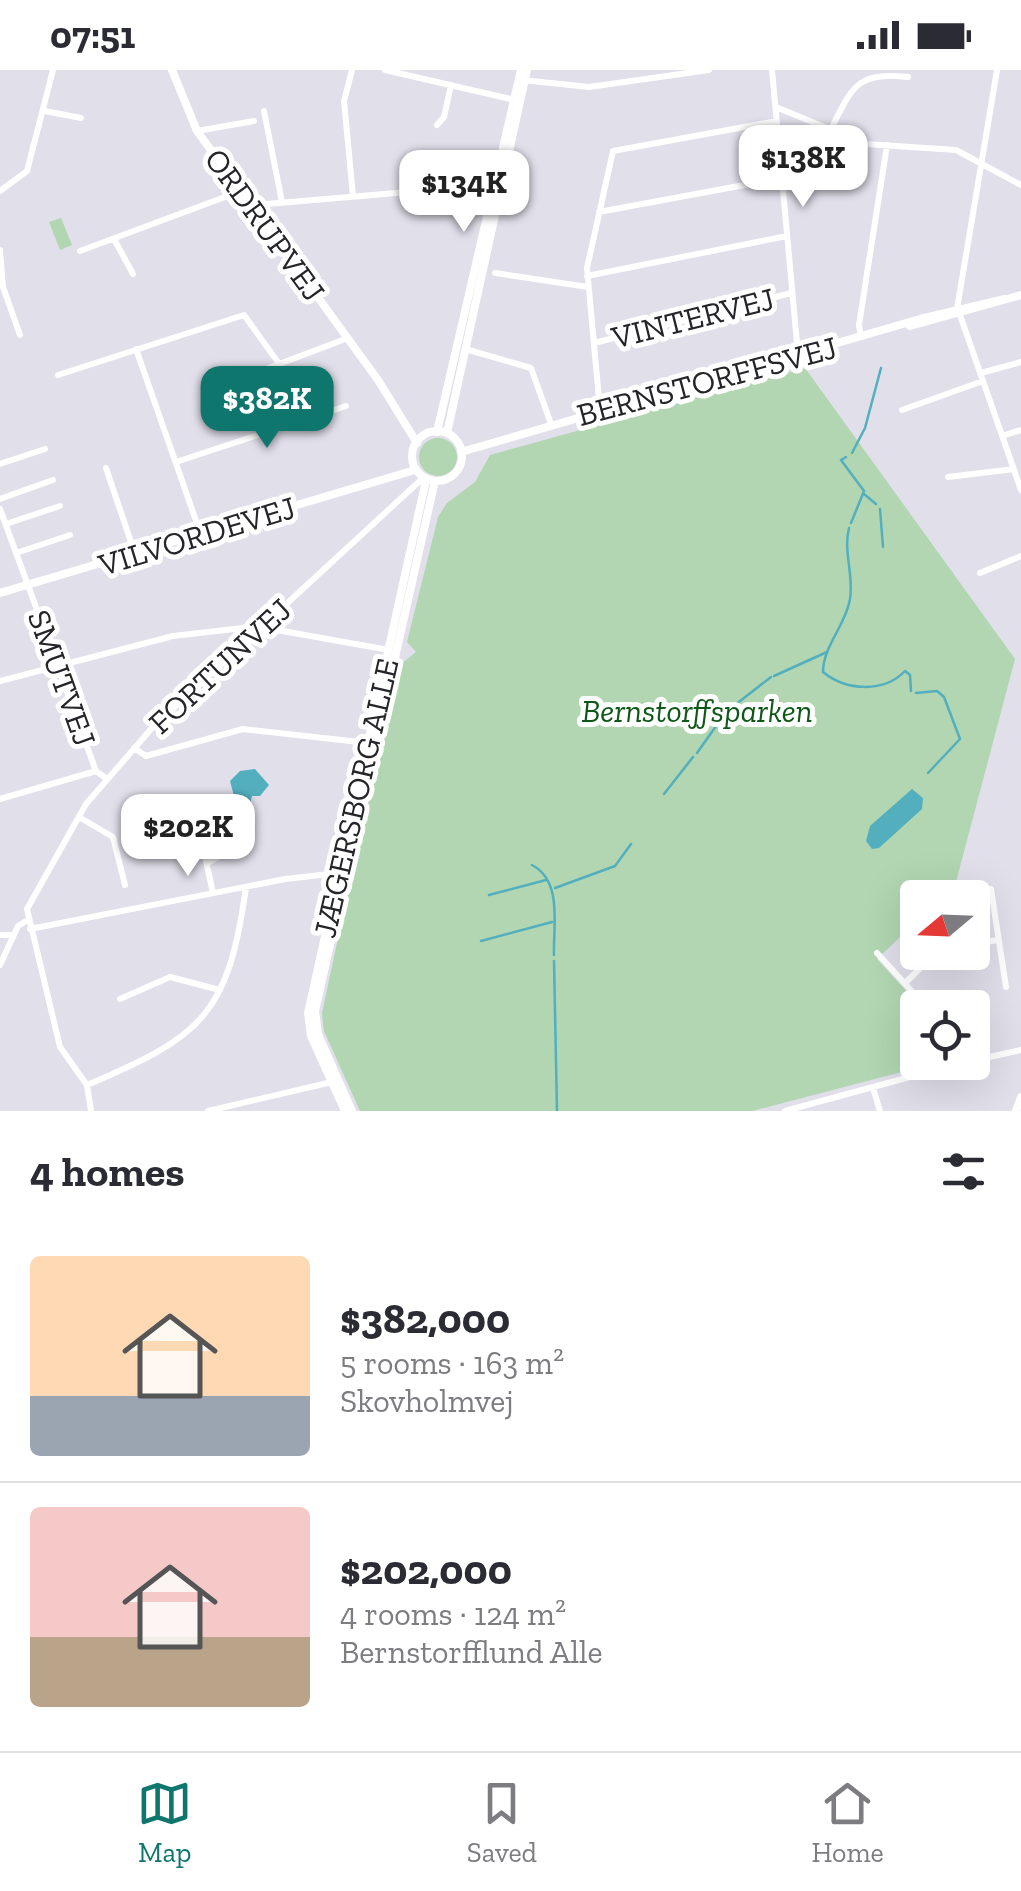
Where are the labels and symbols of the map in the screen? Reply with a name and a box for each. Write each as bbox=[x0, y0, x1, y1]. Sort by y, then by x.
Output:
pin: $138K bbox=[733, 125, 873, 210]
street label: ORDRUPVEJ bbox=[197, 141, 333, 309]
pin: $134K bbox=[394, 150, 534, 235]
street label: VINTERVEJ bbox=[607, 279, 778, 357]
street label: BERNSTORFFSVEJ bbox=[573, 328, 841, 434]
pin: $382K bbox=[197, 366, 337, 451]
street label: VILVORDEVEJ bbox=[93, 488, 300, 584]
street label: FORTUNVEJ bbox=[141, 590, 299, 742]
street label: SMUTVEJ bbox=[20, 605, 104, 751]
street label: JÆGERSBORG ALLE bbox=[305, 655, 407, 941]
park label: Bernstorffsparken bbox=[582, 692, 812, 730]
pin: $202K bbox=[118, 794, 258, 879]
north arrow bbox=[900, 880, 990, 970]

